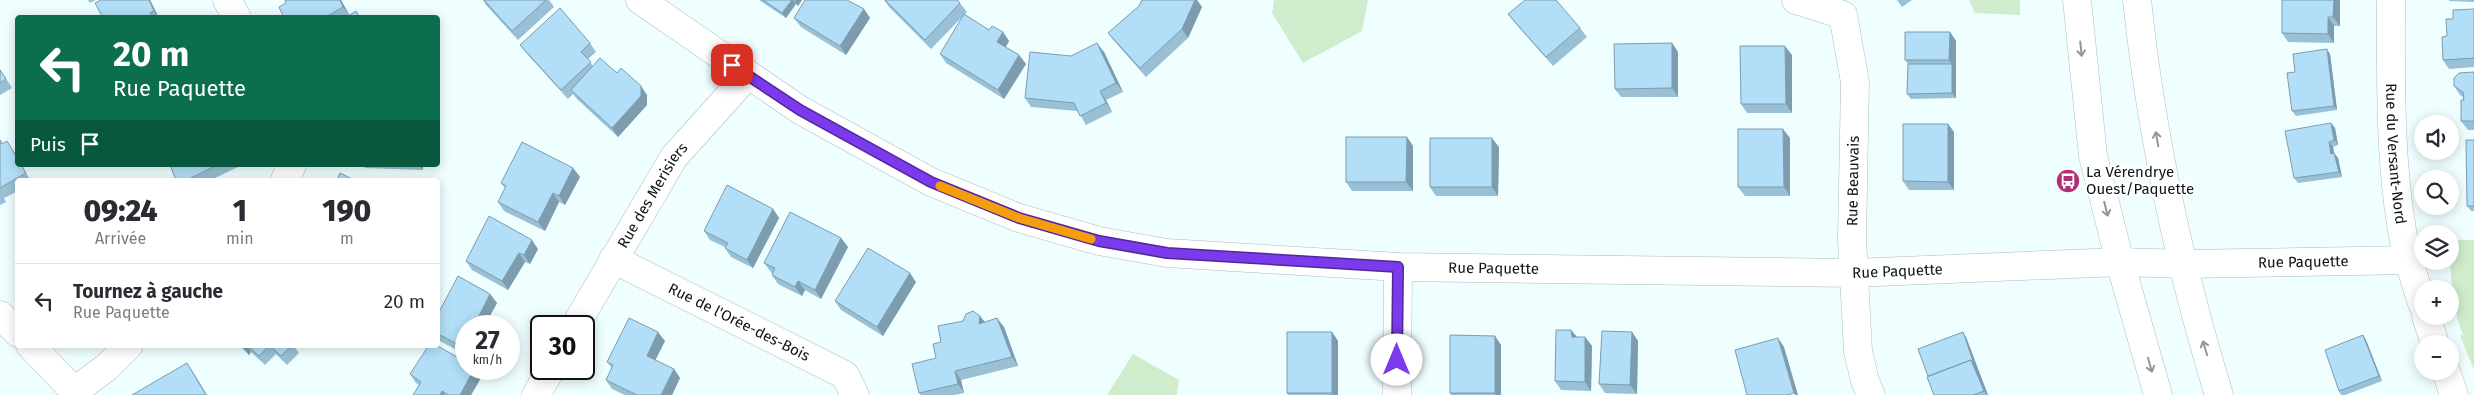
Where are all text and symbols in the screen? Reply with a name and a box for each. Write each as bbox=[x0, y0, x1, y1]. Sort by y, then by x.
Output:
text: 20 m bbox=[113, 33, 189, 75]
icon: left bbox=[30, 35, 95, 100]
one-way arrow bbox=[2076, 40, 2086, 56]
pin bbox=[711, 44, 753, 86]
icon: arrive bbox=[718, 51, 746, 79]
text: Rue Paquette bbox=[113, 75, 246, 102]
street label: Rue du Versant-Nord bbox=[2382, 83, 2410, 226]
map controls bbox=[2414, 115, 2459, 380]
button: sound bbox=[2414, 115, 2459, 160]
icon: arrive bbox=[76, 130, 104, 158]
one-way arrow bbox=[2152, 131, 2162, 147]
text: Puis bbox=[30, 133, 66, 156]
street label: Rue Beauvais bbox=[1843, 136, 1863, 226]
street label: Rue des Merisiers bbox=[614, 139, 692, 251]
place label: La Vérendrye Ouest/Paquette bbox=[2086, 163, 2194, 198]
bus stop icon: La Vérendrye Ouest/Paquette bbox=[2055, 168, 2081, 194]
button: search bbox=[2414, 170, 2459, 215]
text: 09:24 bbox=[84, 193, 158, 229]
text: 1 bbox=[233, 193, 247, 229]
text: 190 bbox=[322, 193, 371, 229]
one-way arrow bbox=[2102, 200, 2112, 216]
button: layers bbox=[2414, 225, 2459, 270]
text: Arrivée bbox=[95, 229, 146, 248]
text: min bbox=[226, 229, 254, 248]
text: m bbox=[340, 229, 354, 248]
street label: Rue Paquette bbox=[2258, 252, 2349, 272]
street label: Rue Paquette bbox=[1448, 259, 1539, 278]
street label: Rue Paquette bbox=[1852, 260, 1943, 282]
street label: Rue de l'Orée-des-Bois bbox=[665, 279, 813, 365]
text: Tournez à gauche bbox=[73, 280, 223, 303]
button: + bbox=[2414, 280, 2459, 325]
icon: left bbox=[30, 287, 58, 315]
text: 20 m bbox=[384, 290, 425, 313]
text: Rue Paquette bbox=[73, 303, 170, 322]
speed limit sign: 30 bbox=[530, 315, 595, 380]
text: 27 bbox=[475, 326, 500, 356]
position arrow bbox=[1370, 333, 1422, 385]
button: − bbox=[2414, 335, 2459, 380]
one-way arrow bbox=[2199, 341, 2209, 357]
text: km/h bbox=[473, 353, 502, 367]
one-way arrow bbox=[2145, 357, 2155, 373]

